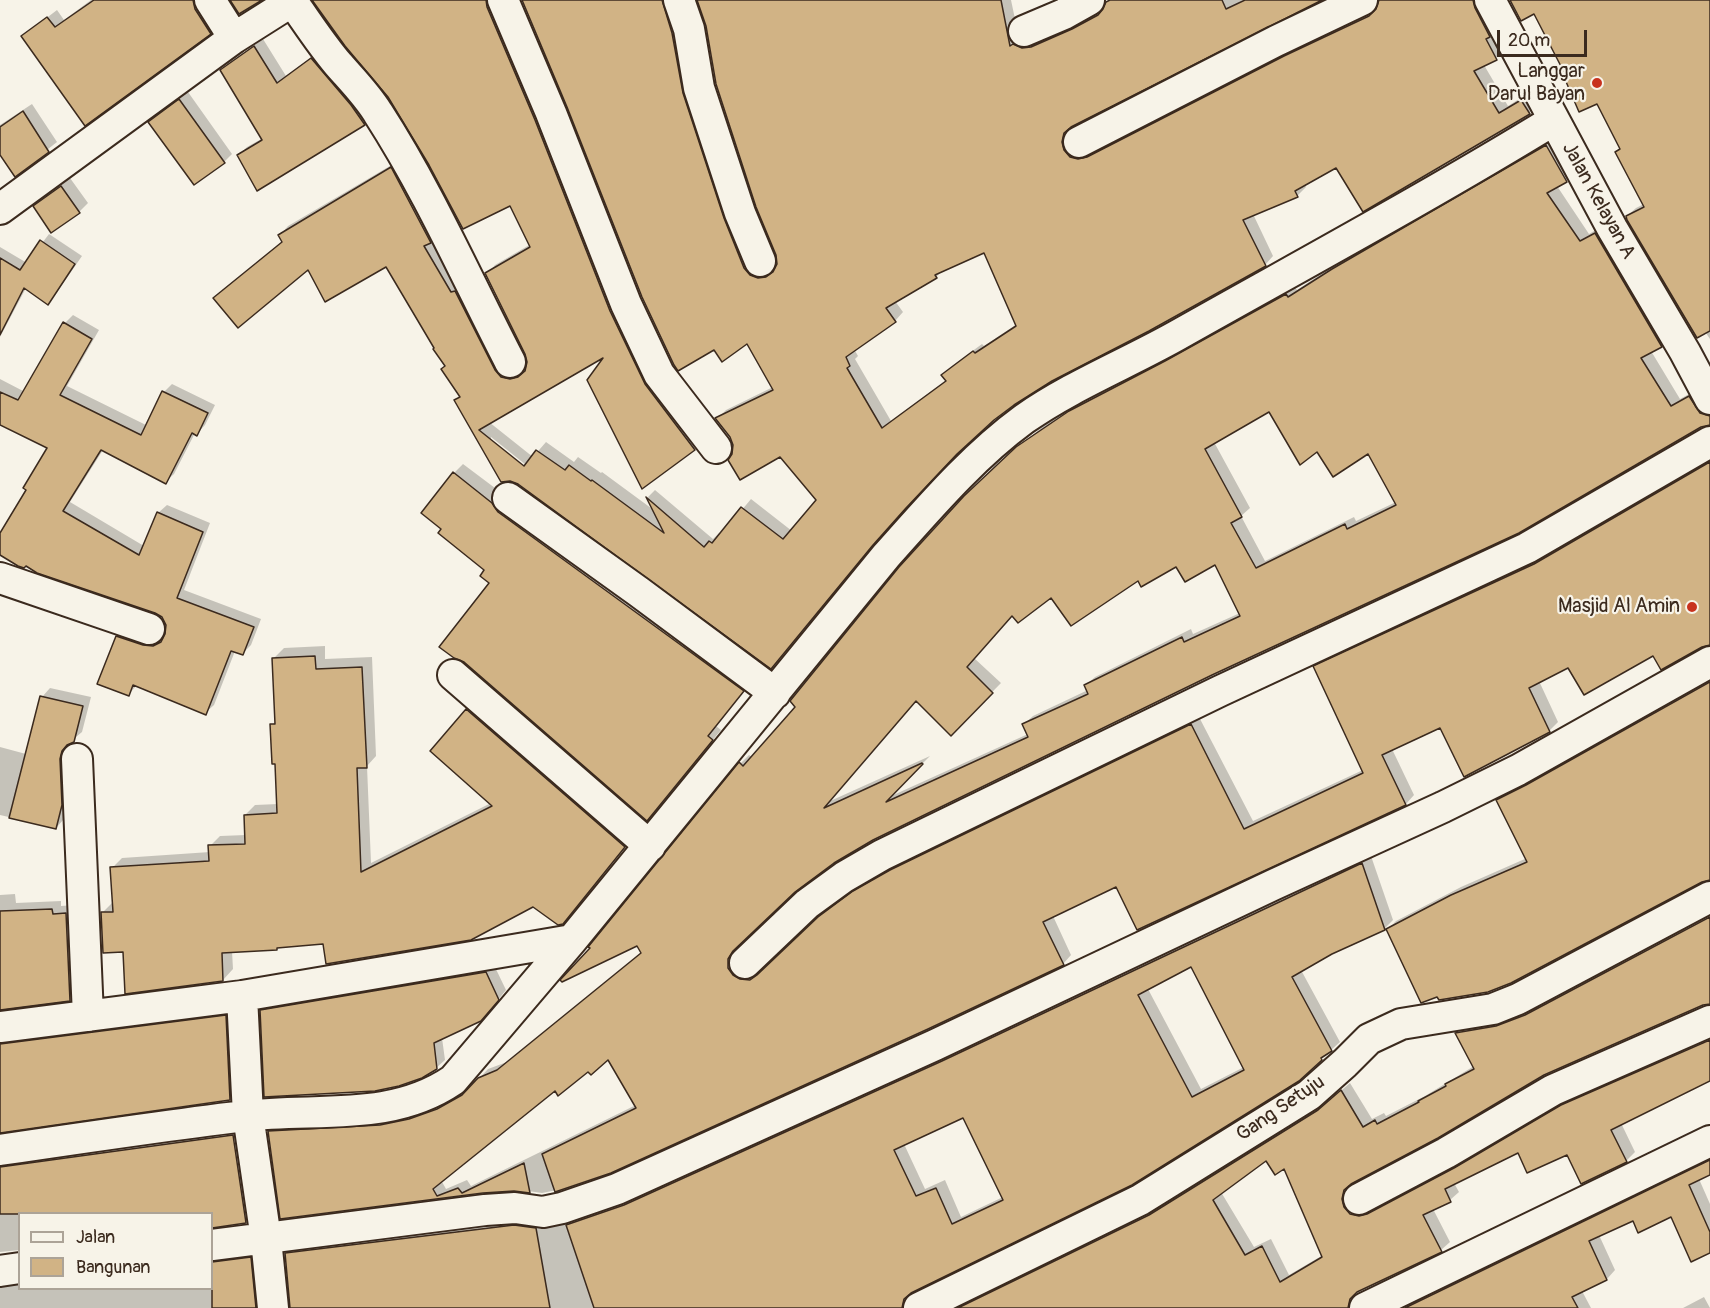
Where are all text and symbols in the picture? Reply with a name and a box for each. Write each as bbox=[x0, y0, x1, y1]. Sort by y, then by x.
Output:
scale bar bbox=[1500, 18, 1590, 56]
text: 20 m bbox=[1508, 29, 1550, 52]
place label: Langgar Darul Bayan bbox=[1488, 60, 1585, 107]
marker: Langgar Darul Bayan bbox=[1590, 76, 1604, 90]
street label: Jalan Kelayan A bbox=[1556, 138, 1640, 264]
place label: Masjid Al Amin bbox=[1558, 595, 1680, 619]
marker: Masjid Al Amin bbox=[1685, 600, 1699, 614]
street label: Gang Setuju bbox=[1232, 1071, 1330, 1147]
legend bbox=[18, 1212, 213, 1290]
text: Jalan bbox=[76, 1226, 115, 1249]
text: Bangunan bbox=[76, 1256, 151, 1279]

